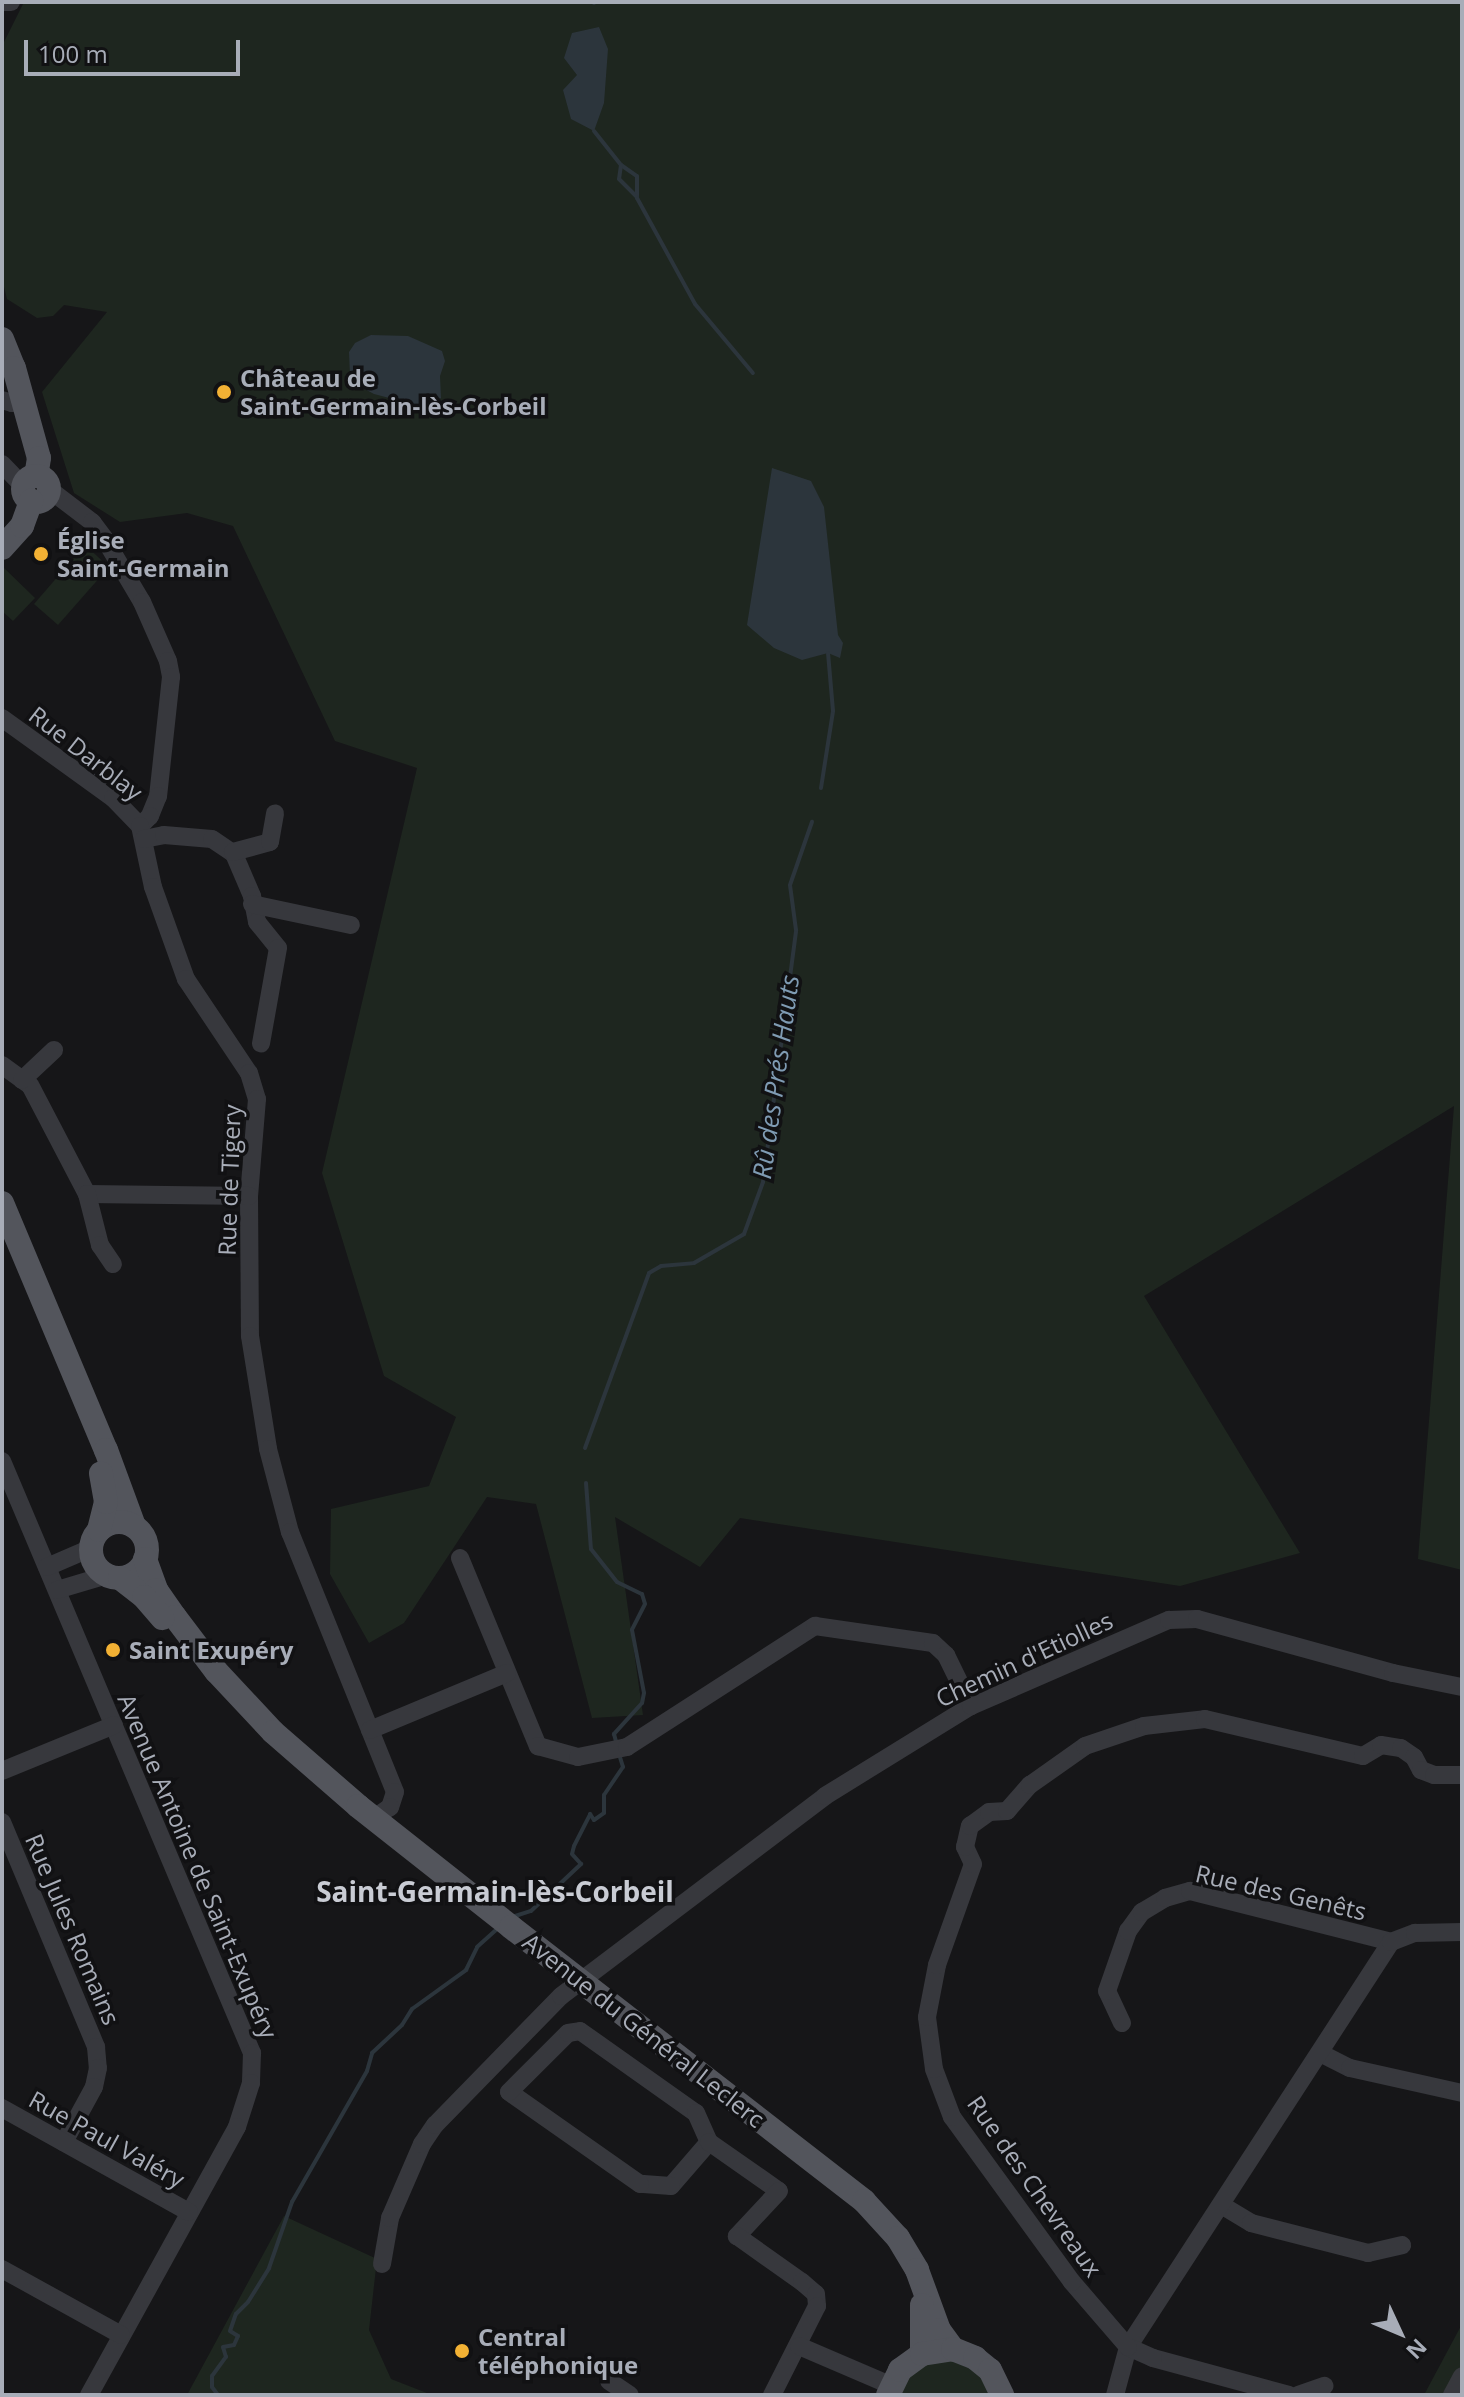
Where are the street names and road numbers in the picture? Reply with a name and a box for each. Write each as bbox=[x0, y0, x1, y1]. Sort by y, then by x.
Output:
street label: Rue Darblay bbox=[24, 700, 148, 806]
street label: Rue de Tigery bbox=[212, 1104, 246, 1256]
street label: Chemin d'Etiolles bbox=[931, 1605, 1117, 1713]
street label: Avenue Antoine de Saint-Exupéry bbox=[112, 1689, 284, 2043]
street label: Rue Jules Romains bbox=[20, 1829, 126, 2029]
street label: Rue des Genêts bbox=[1193, 1858, 1369, 1926]
street label: Avenue du Général Leclerc bbox=[518, 1927, 770, 2133]
street label: Rue Paul Valéry bbox=[24, 2084, 190, 2194]
street label: Rue des Chevreaux bbox=[962, 2090, 1108, 2282]

